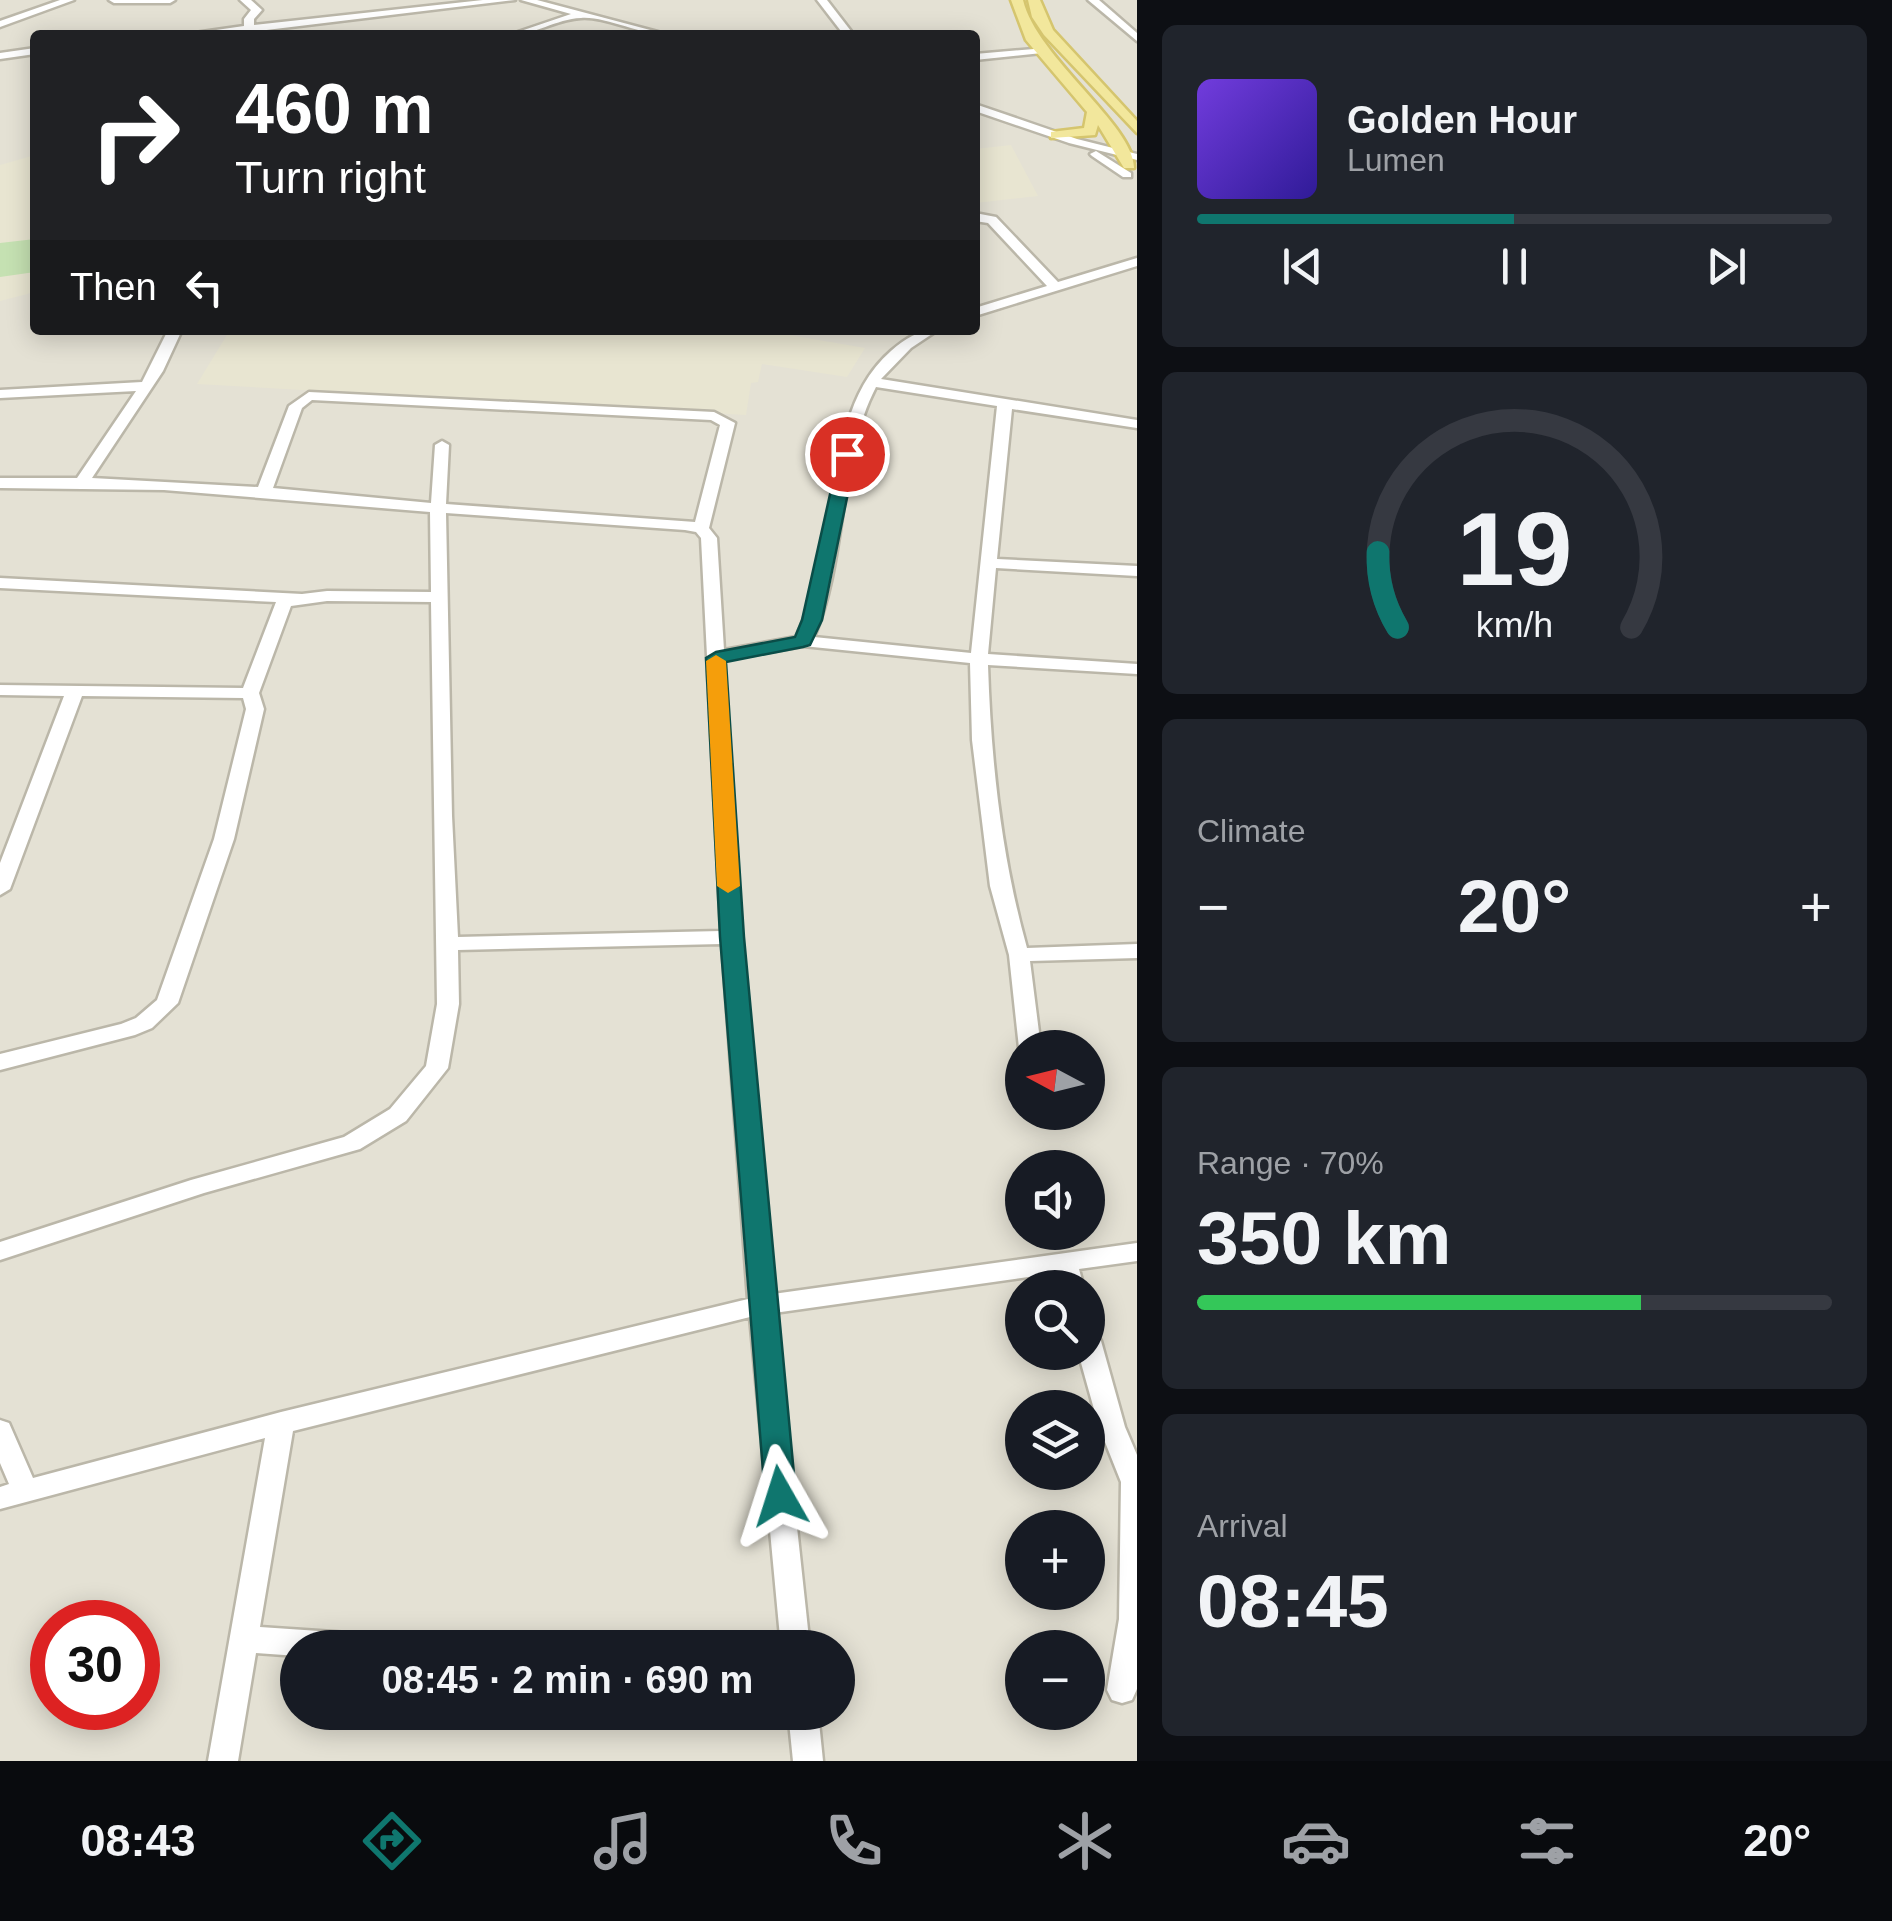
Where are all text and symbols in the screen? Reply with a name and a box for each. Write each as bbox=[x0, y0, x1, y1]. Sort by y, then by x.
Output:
icon: right bbox=[70, 70, 200, 200]
text: 460 m bbox=[235, 70, 433, 148]
text: Golden Hour bbox=[1347, 99, 1577, 141]
text: Lumen bbox=[1347, 142, 1445, 178]
text: Turn right bbox=[235, 152, 426, 203]
icon: previous bbox=[1275, 239, 1330, 294]
icon: pause bbox=[1487, 239, 1542, 294]
icon: next bbox=[1699, 239, 1754, 294]
icon: left bbox=[177, 260, 232, 315]
text: Then bbox=[70, 266, 157, 308]
pin bbox=[805, 412, 890, 497]
icon: arrive bbox=[820, 427, 875, 482]
text: 19 bbox=[1457, 491, 1572, 607]
text: km/h bbox=[1476, 605, 1553, 645]
text: Climate bbox=[1197, 813, 1305, 849]
text: 20° bbox=[1458, 864, 1571, 948]
text: − bbox=[1197, 876, 1229, 938]
text: + bbox=[1800, 876, 1832, 938]
north arrow bbox=[1005, 1030, 1105, 1130]
map controls bbox=[1005, 1030, 1105, 1730]
text: Range · 70% bbox=[1197, 1145, 1384, 1181]
button: sound bbox=[1005, 1150, 1105, 1250]
text: 350 km bbox=[1197, 1196, 1451, 1280]
button: search bbox=[1005, 1270, 1105, 1370]
button: layers bbox=[1005, 1390, 1105, 1490]
position arrow bbox=[728, 1444, 832, 1548]
text: Arrival bbox=[1197, 1508, 1288, 1544]
button: + bbox=[1005, 1510, 1105, 1610]
text: 08:45 bbox=[1197, 1559, 1389, 1643]
speed limit sign: 30 bbox=[30, 1600, 160, 1730]
button: − bbox=[1005, 1630, 1105, 1730]
text: 08:45 · 2 min · 690 m bbox=[382, 1659, 753, 1701]
icon: directions bbox=[357, 1806, 427, 1876]
icon: music bbox=[588, 1806, 658, 1876]
icon: phone bbox=[819, 1806, 889, 1876]
icon: climate bbox=[1050, 1806, 1120, 1876]
icon: car bbox=[1281, 1806, 1351, 1876]
icon: filters bbox=[1512, 1806, 1582, 1876]
text: 08:43 bbox=[81, 1815, 196, 1866]
text: 20° bbox=[1743, 1815, 1811, 1866]

